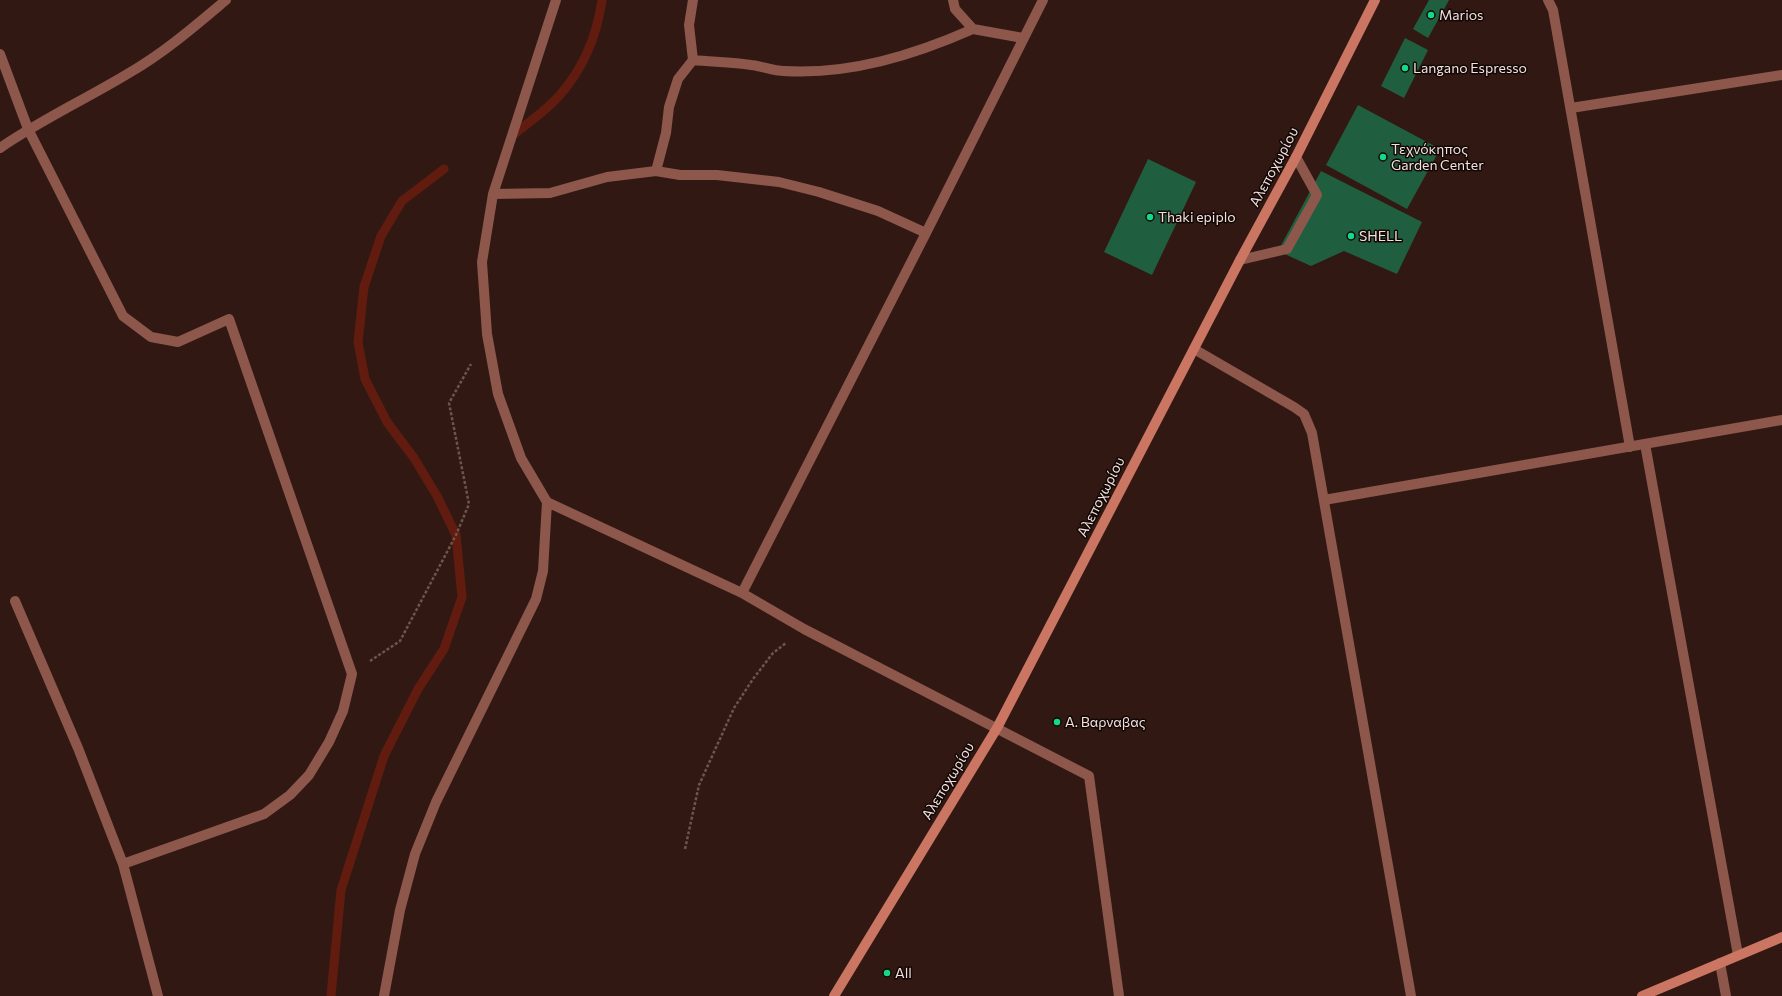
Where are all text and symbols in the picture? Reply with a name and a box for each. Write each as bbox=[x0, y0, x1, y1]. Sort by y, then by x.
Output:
place label: Marios bbox=[1439, 7, 1483, 23]
marker: Marios bbox=[1426, 10, 1436, 20]
place label: Langano Espresso bbox=[1413, 60, 1527, 76]
marker: Langano Espresso bbox=[1400, 63, 1410, 73]
street label: Αλεποχωρίου bbox=[1246, 124, 1302, 210]
place label: Τεχνόκηπος Garden Center bbox=[1391, 141, 1484, 174]
marker: Τεχνόκηπος Garden Center bbox=[1378, 152, 1388, 162]
place label: Thaki epiplo bbox=[1158, 209, 1236, 225]
marker: Thaki epiplo bbox=[1145, 212, 1155, 222]
place label: SHELL bbox=[1359, 228, 1402, 244]
marker: SHELL bbox=[1346, 231, 1356, 241]
street label: Αλεποχωρίου bbox=[1074, 454, 1128, 540]
place label: Α. Βαρναβας bbox=[1065, 714, 1146, 730]
marker: Α. Βαρναβας bbox=[1052, 717, 1062, 727]
street label: Αλεποχωρίου bbox=[918, 739, 978, 823]
place label: All bbox=[895, 965, 912, 981]
marker: All bbox=[882, 968, 892, 978]

